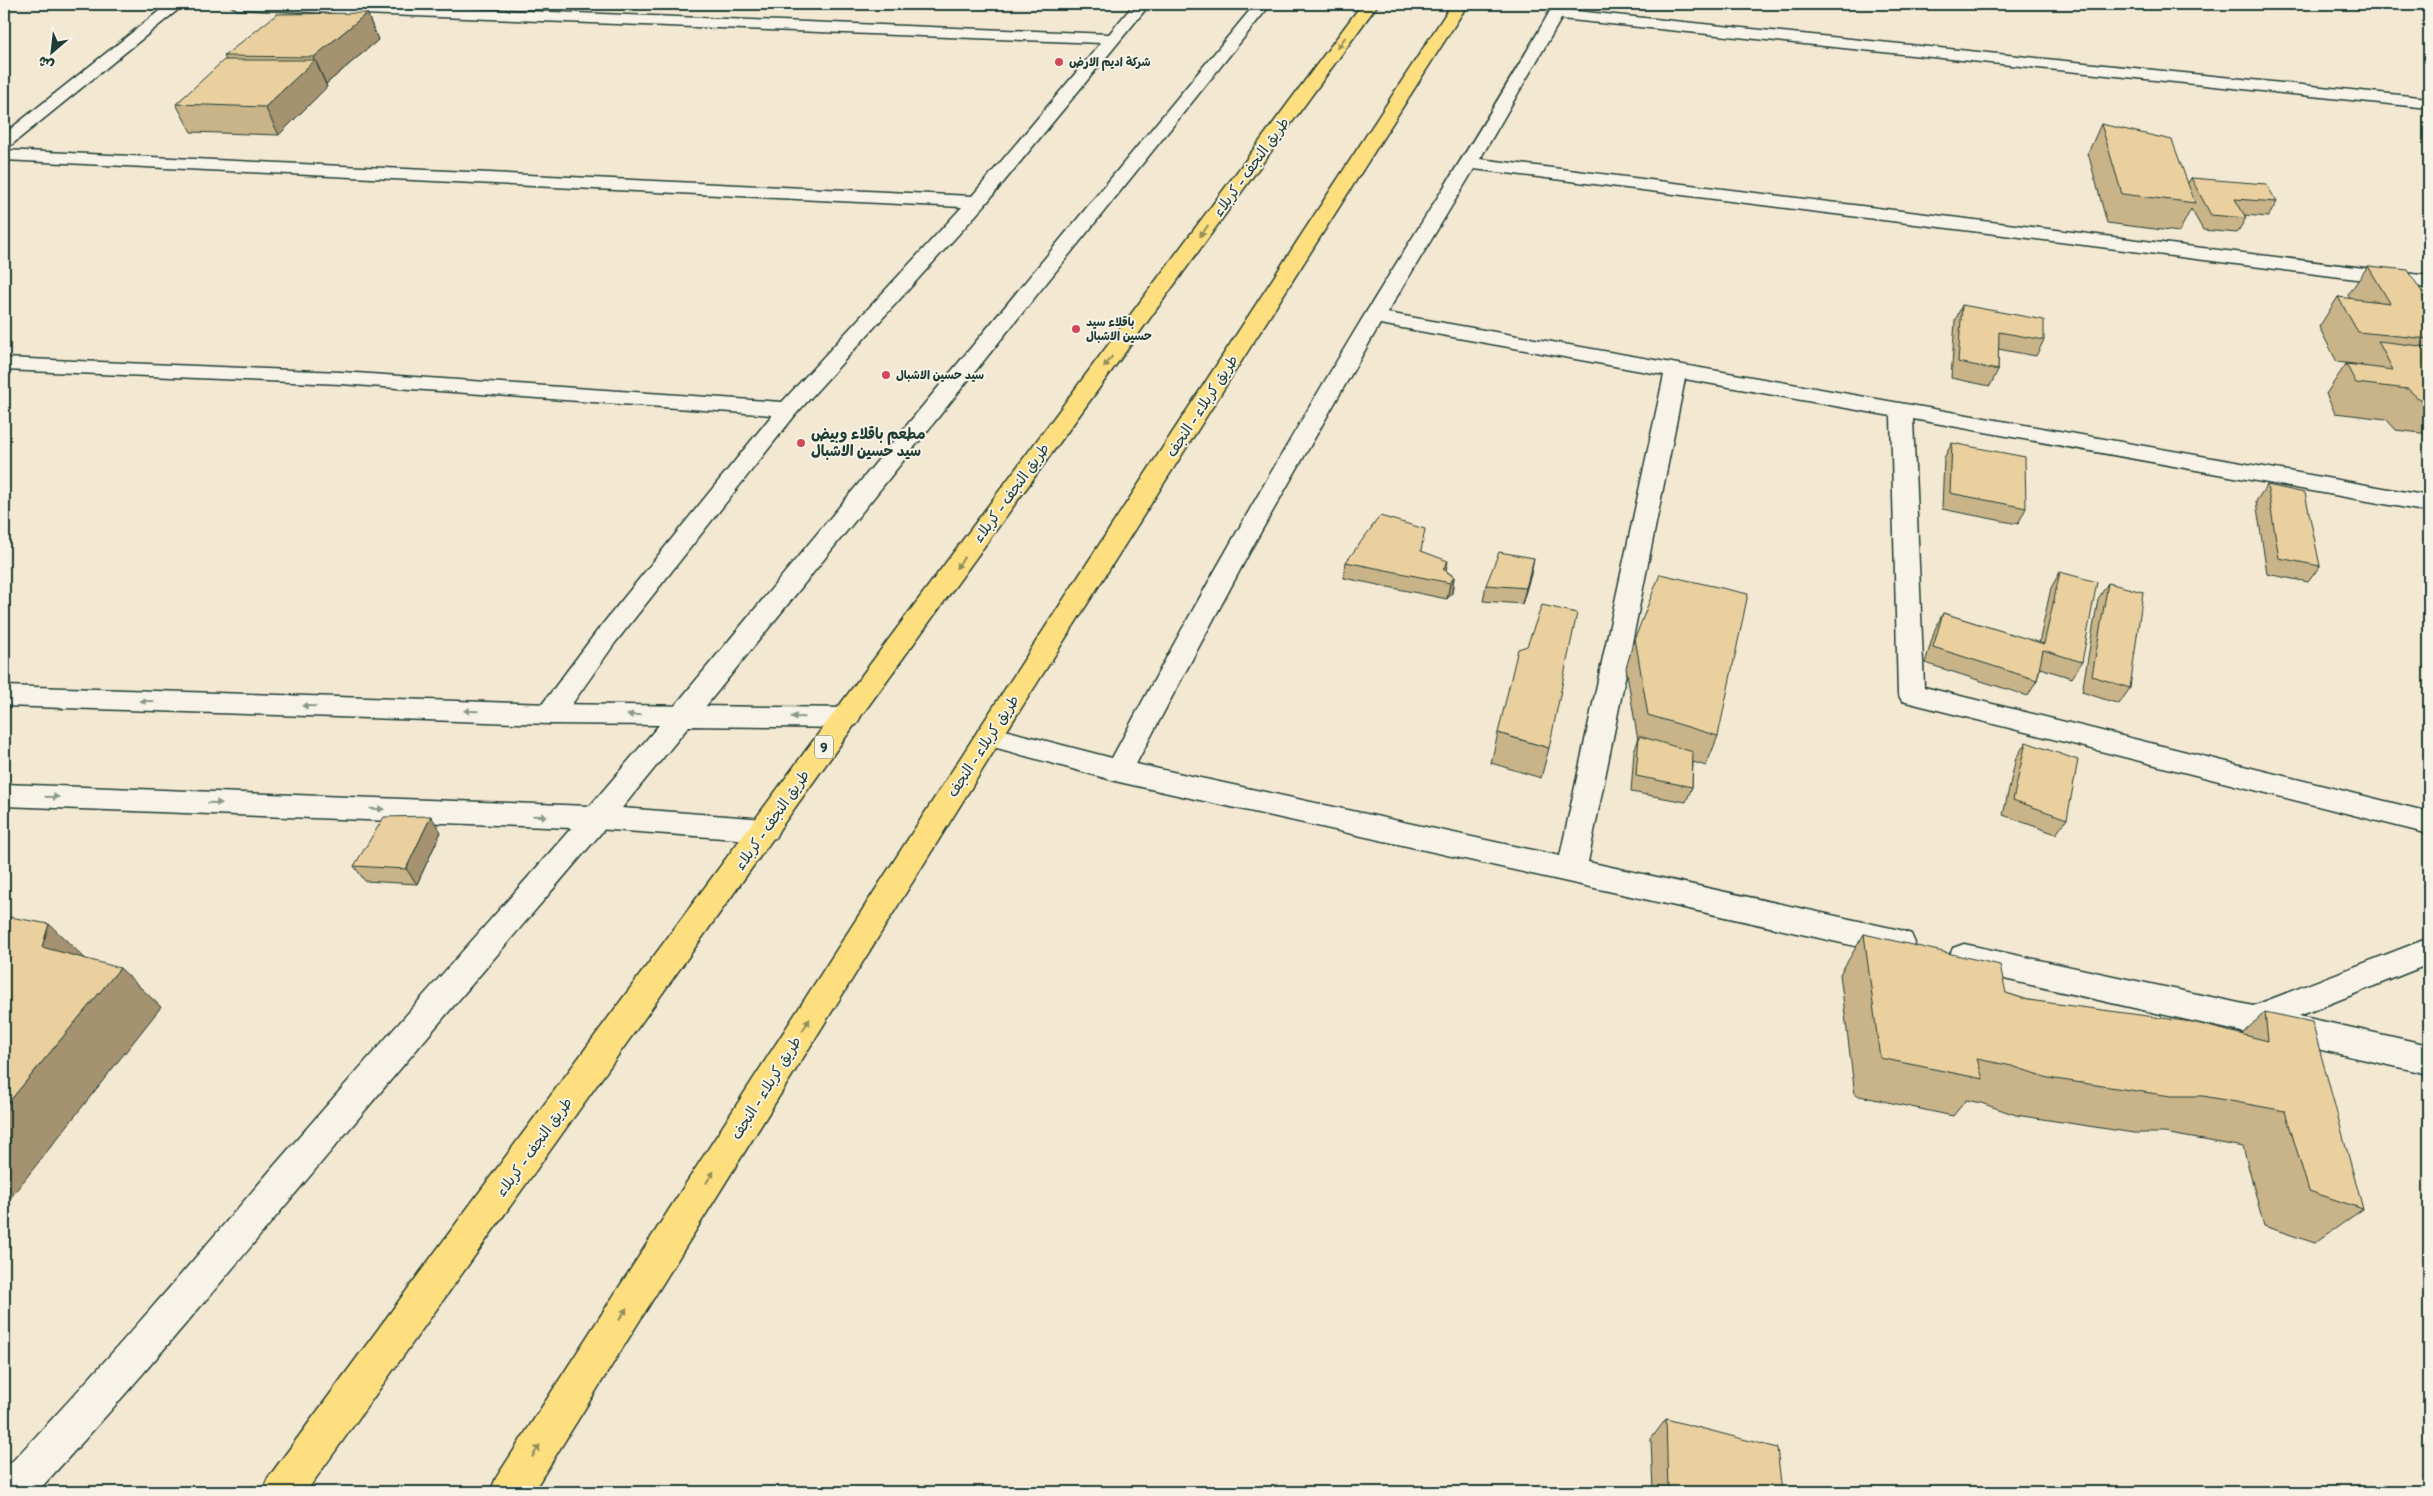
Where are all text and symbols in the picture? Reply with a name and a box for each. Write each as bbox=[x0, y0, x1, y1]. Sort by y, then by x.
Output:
north arrow bbox=[28, 28, 78, 78]
one-way arrow bbox=[1336, 36, 1346, 50]
text: ش bbox=[35, 52, 57, 74]
place label: شركة اديم الارض bbox=[1069, 55, 1150, 71]
marker: شركة اديم الارض bbox=[1053, 56, 1065, 68]
street label: طريق النجف - کربلاء bbox=[1209, 114, 1293, 220]
one-way arrow bbox=[1199, 224, 1209, 238]
place label: باقلاء سيد حسين الاشبال bbox=[1086, 315, 1152, 343]
marker: باقلاء سيد حسين الاشبال bbox=[1070, 323, 1082, 335]
street label: طريق کربلاء - النجف bbox=[1162, 351, 1242, 461]
one-way arrow bbox=[1103, 355, 1113, 369]
place label: سيد حسين الاشبال bbox=[896, 368, 984, 382]
marker: سيد حسين الاشبال bbox=[880, 369, 892, 381]
place label: مطعم باقلاء وبيض سيد حسين الاشبال bbox=[811, 425, 926, 460]
marker: مطعم باقلاء وبيض سيد حسين الاشبال bbox=[795, 437, 807, 449]
street label: طريق النجف - کربلاء bbox=[969, 440, 1053, 546]
one-way arrow bbox=[955, 556, 965, 570]
street label: طريق کربلاء - النجف bbox=[943, 691, 1023, 801]
one-way arrow bbox=[138, 696, 154, 704]
one-way arrow bbox=[301, 702, 317, 710]
one-way arrow bbox=[463, 707, 479, 715]
one-way arrow bbox=[626, 710, 642, 718]
one-way arrow bbox=[789, 713, 805, 721]
road number: 9 bbox=[815, 736, 833, 759]
street label: طريق النجف - کربلاء bbox=[731, 766, 813, 874]
one-way arrow bbox=[45, 793, 61, 801]
one-way arrow bbox=[207, 799, 223, 807]
one-way arrow bbox=[369, 806, 385, 814]
one-way arrow bbox=[532, 812, 548, 820]
one-way arrow bbox=[802, 1018, 811, 1031]
street label: طريق کربلاء - النجف bbox=[727, 1033, 805, 1143]
street label: طريق النجف - کربلاء bbox=[492, 1094, 576, 1200]
one-way arrow bbox=[705, 1170, 715, 1183]
one-way arrow bbox=[618, 1307, 628, 1320]
one-way arrow bbox=[531, 1444, 541, 1458]

